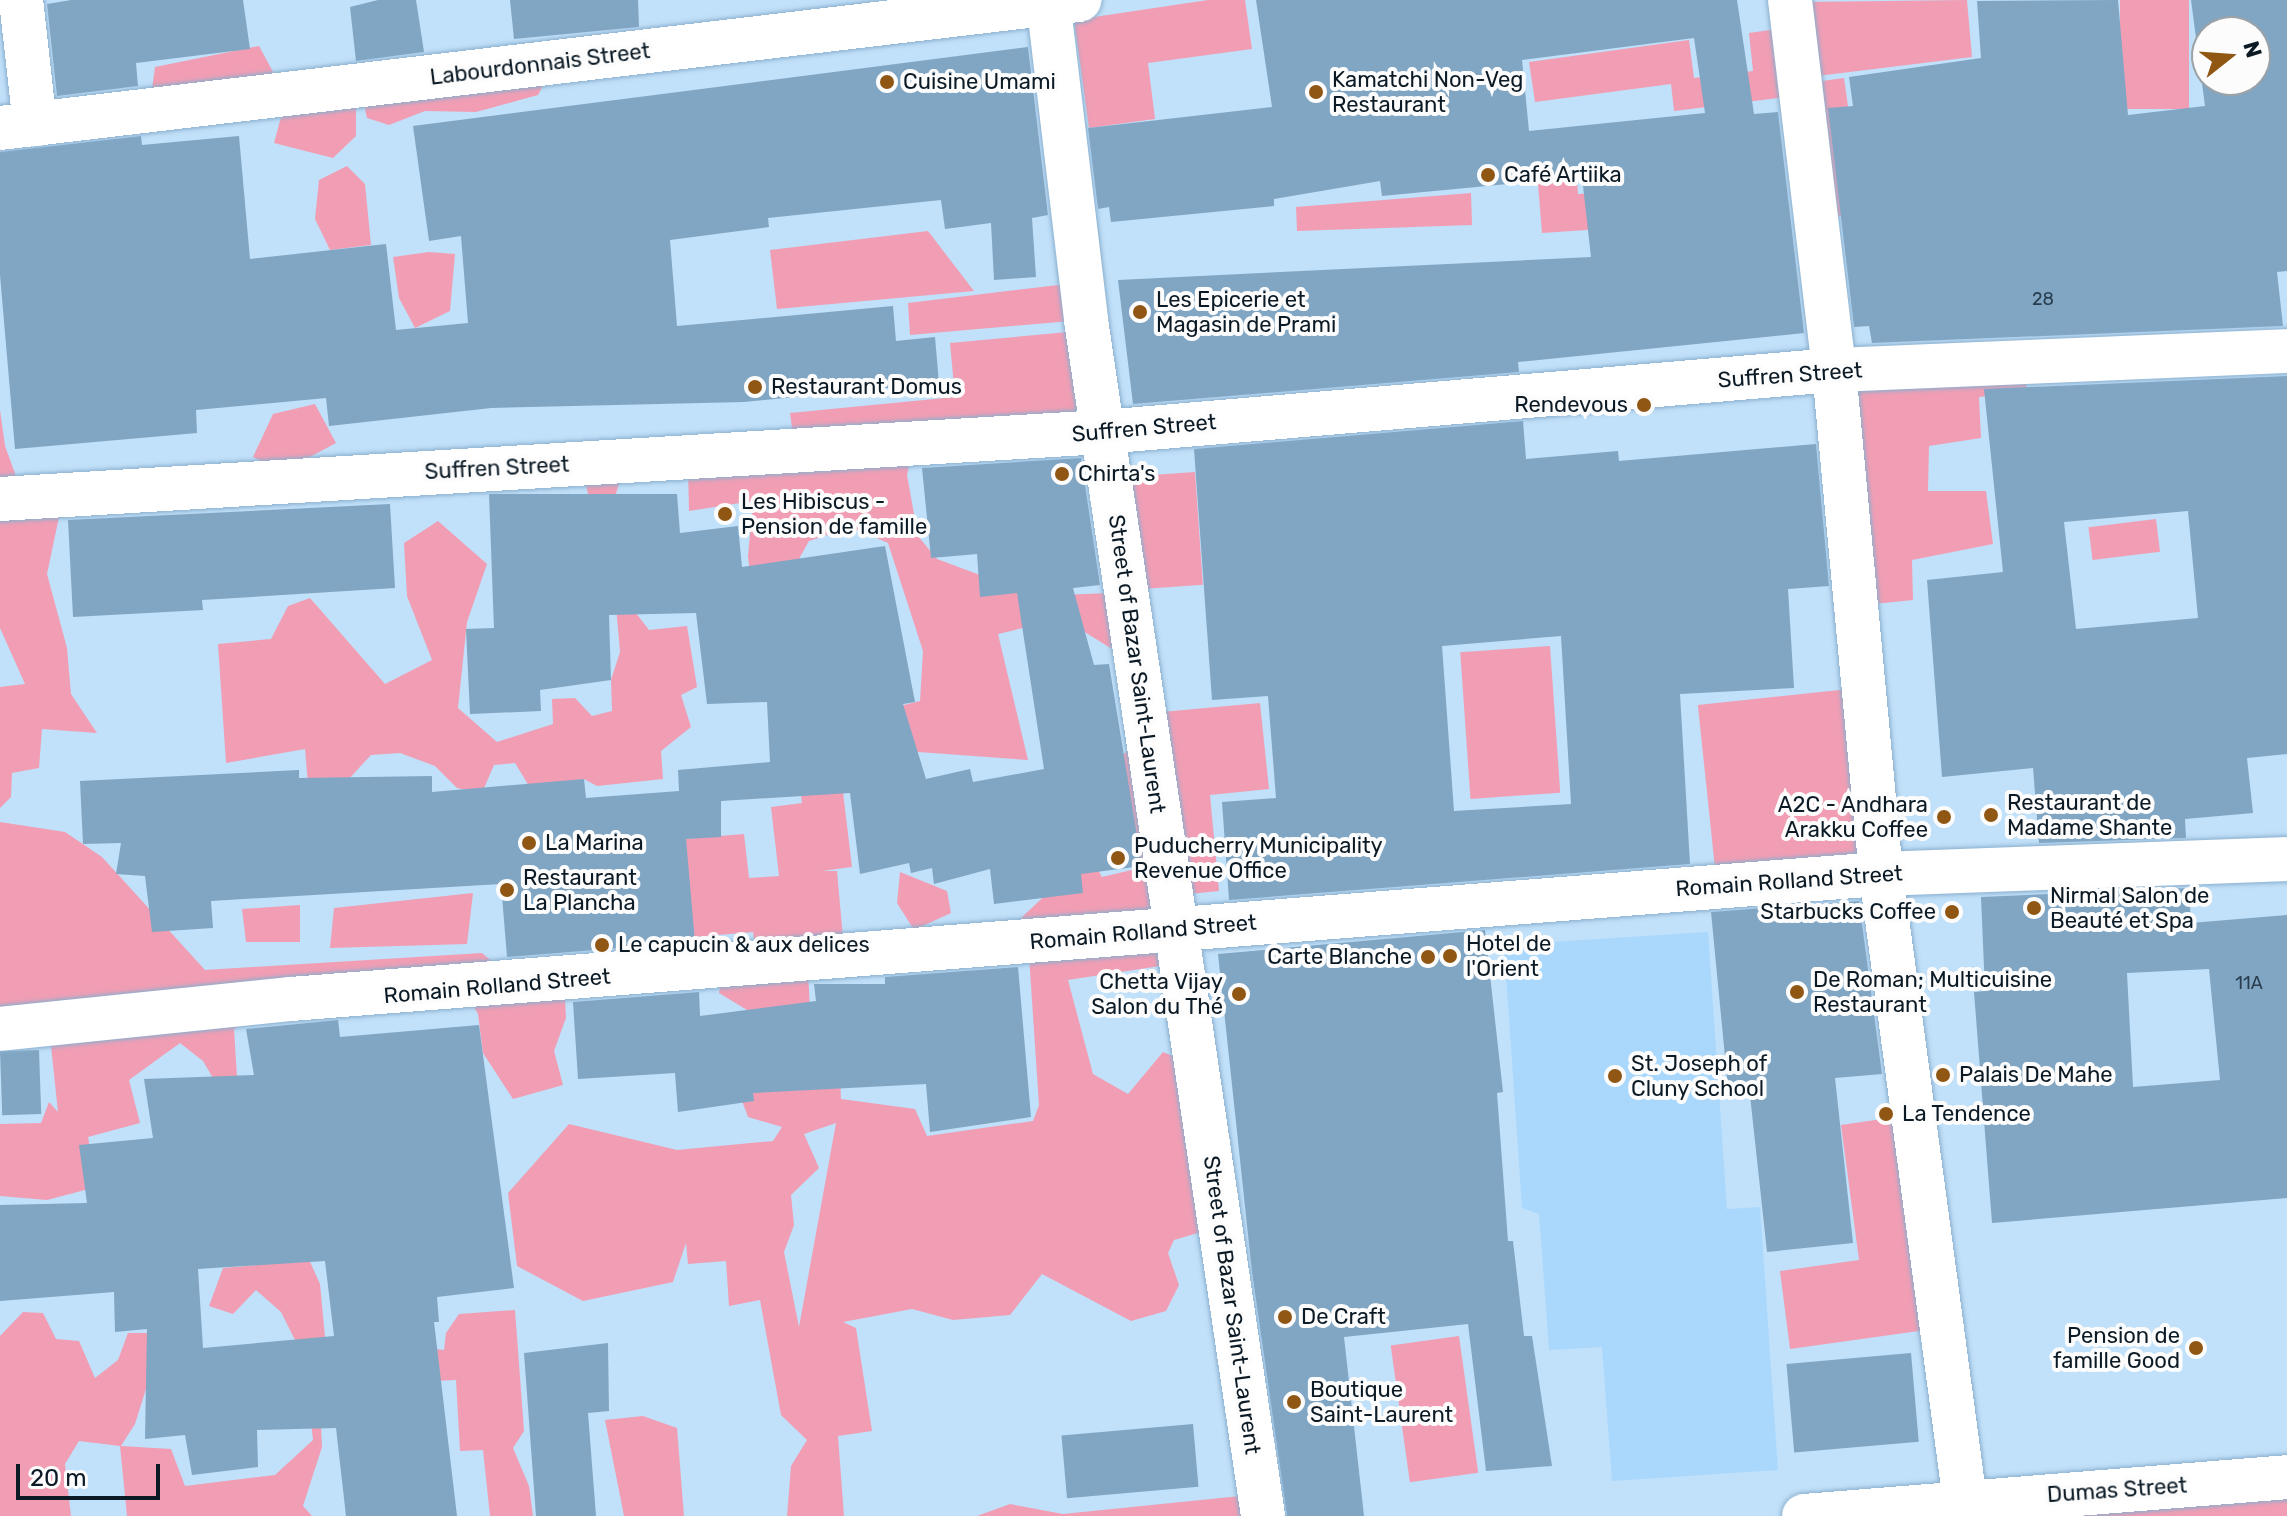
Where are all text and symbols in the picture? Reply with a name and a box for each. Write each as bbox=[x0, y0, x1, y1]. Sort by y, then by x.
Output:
north arrow bbox=[2191, 16, 2271, 96]
street label: Labourdonnais Street bbox=[428, 37, 652, 91]
text: N bbox=[2237, 38, 2268, 61]
place label: Kamatchi Non-Veg Restaurant bbox=[1332, 66, 1523, 118]
place label: Cuisine Umami bbox=[903, 69, 1056, 95]
marker: Cuisine Umami bbox=[878, 73, 896, 91]
marker: Kamatchi Non-Veg Restaurant bbox=[1307, 83, 1325, 101]
place label: Café Artiika bbox=[1504, 162, 1622, 188]
marker: Café Artiika bbox=[1479, 166, 1497, 184]
place label: Les Epicerie et Magasin de Prami bbox=[1156, 286, 1336, 338]
house number: 28 bbox=[2032, 288, 2054, 310]
marker: Les Epicerie et Magasin de Prami bbox=[1131, 303, 1149, 321]
street label: Suffren Street bbox=[1717, 357, 1863, 393]
place label: Restaurant Domus bbox=[771, 374, 962, 400]
marker: Restaurant Domus bbox=[746, 378, 764, 396]
place label: Rendevous bbox=[1514, 392, 1628, 418]
marker: Rendevous bbox=[1635, 396, 1653, 414]
street label: Suffren Street bbox=[1071, 409, 1217, 447]
street label: Suffren Street bbox=[424, 451, 570, 485]
place label: Chirta's bbox=[1078, 461, 1155, 487]
marker: Chirta's bbox=[1053, 465, 1071, 483]
place label: Les Hibiscus - Pension de famille bbox=[741, 488, 928, 540]
marker: Les Hibiscus - Pension de famille bbox=[716, 505, 734, 523]
street label: Street of Bazar Saint-Laurent bbox=[1103, 512, 1171, 816]
place label: Restaurant de Madame Shante bbox=[2007, 789, 2172, 840]
place label: A2C - Andhara Arakku Coffee bbox=[1777, 791, 1928, 842]
marker: Restaurant de Madame Shante bbox=[1982, 806, 2000, 824]
marker: A2C - Andhara Arakku Coffee bbox=[1935, 808, 1953, 826]
place label: La Marina bbox=[545, 830, 644, 856]
place label: Puducherry Municipality Revenue Office bbox=[1134, 832, 1383, 884]
marker: La Marina bbox=[520, 834, 538, 852]
marker: Puducherry Municipality Revenue Office bbox=[1109, 849, 1127, 867]
street label: Romain Rolland Street bbox=[1674, 860, 1904, 902]
place label: Restaurant La Plancha bbox=[523, 864, 637, 916]
marker: Restaurant La Plancha bbox=[498, 881, 516, 899]
place label: Nirmal Salon de Beauté et Spa bbox=[2050, 882, 2209, 934]
place label: Starbucks Coffee bbox=[1760, 899, 1936, 925]
marker: Nirmal Salon de Beauté et Spa bbox=[2025, 899, 2043, 917]
marker: Starbucks Coffee bbox=[1943, 903, 1961, 921]
street label: Romain Rolland Street bbox=[1028, 909, 1258, 955]
place label: Hotel de l'Orient bbox=[1466, 930, 1551, 982]
place label: Le capucin & aux delices bbox=[618, 932, 870, 958]
marker: Le capucin & aux delices bbox=[593, 936, 611, 954]
place label: Carte Blanche bbox=[1267, 944, 1412, 970]
marker: Hotel de l'Orient bbox=[1441, 947, 1459, 965]
marker: Carte Blanche bbox=[1419, 948, 1437, 966]
street label: Romain Rolland Street bbox=[382, 963, 612, 1009]
place label: De Roman; Multicuisine Restaurant bbox=[1813, 966, 2052, 1018]
place label: Chetta Vijay Salon du Thé bbox=[1091, 968, 1223, 1020]
house number: 11A bbox=[2235, 972, 2263, 994]
marker: De Roman; Multicuisine Restaurant bbox=[1788, 983, 1806, 1001]
marker: Chetta Vijay Salon du Thé bbox=[1230, 985, 1248, 1003]
place label: St. Joseph of Cluny School bbox=[1631, 1050, 1767, 1102]
place label: Palais De Mahe bbox=[1959, 1062, 2113, 1088]
marker: Palais De Mahe bbox=[1934, 1066, 1952, 1084]
marker: St. Joseph of Cluny School bbox=[1606, 1067, 1624, 1085]
place label: La Tendence bbox=[1902, 1101, 2031, 1127]
marker: La Tendence bbox=[1877, 1105, 1895, 1123]
street label: Street of Bazar Saint-Laurent bbox=[1198, 1153, 1266, 1457]
place label: De Craft bbox=[1301, 1304, 1386, 1330]
marker: De Craft bbox=[1276, 1308, 1294, 1326]
place label: Pension de famille Good bbox=[2053, 1322, 2180, 1374]
marker: Pension de famille Good bbox=[2187, 1339, 2205, 1357]
place label: Boutique Saint-Laurent bbox=[1310, 1376, 1453, 1428]
marker: Boutique Saint-Laurent bbox=[1285, 1393, 1303, 1411]
scale bar bbox=[20, 1448, 164, 1498]
text: 20 m bbox=[30, 1464, 87, 1492]
street label: Dumas Street bbox=[2046, 1472, 2188, 1508]

